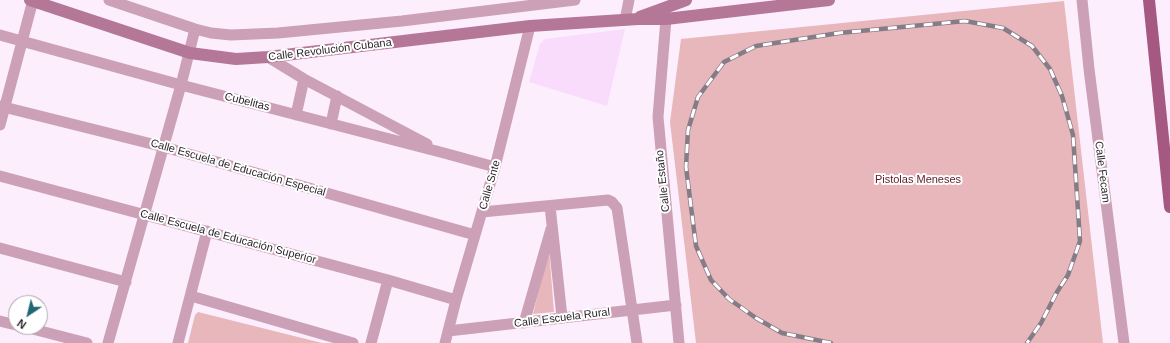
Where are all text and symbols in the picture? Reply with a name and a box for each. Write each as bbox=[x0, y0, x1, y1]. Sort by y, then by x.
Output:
street label: Calle Revolución Cubana bbox=[268, 36, 392, 64]
street label: Cubelitas bbox=[223, 90, 271, 114]
street label: Calle Escuela de Educación Especial bbox=[149, 137, 327, 199]
street label: Calle Fecam bbox=[1092, 141, 1112, 203]
street label: Calle Estaño bbox=[653, 149, 673, 213]
street label: Calle Snte bbox=[477, 159, 503, 211]
park label: Pistolas Meneses bbox=[875, 173, 961, 187]
street label: Calle Escuela de Educación Superior bbox=[139, 207, 317, 267]
north arrow bbox=[8, 295, 48, 335]
street label: Calle Escuela Rural bbox=[513, 306, 611, 330]
text: N bbox=[15, 317, 28, 331]

